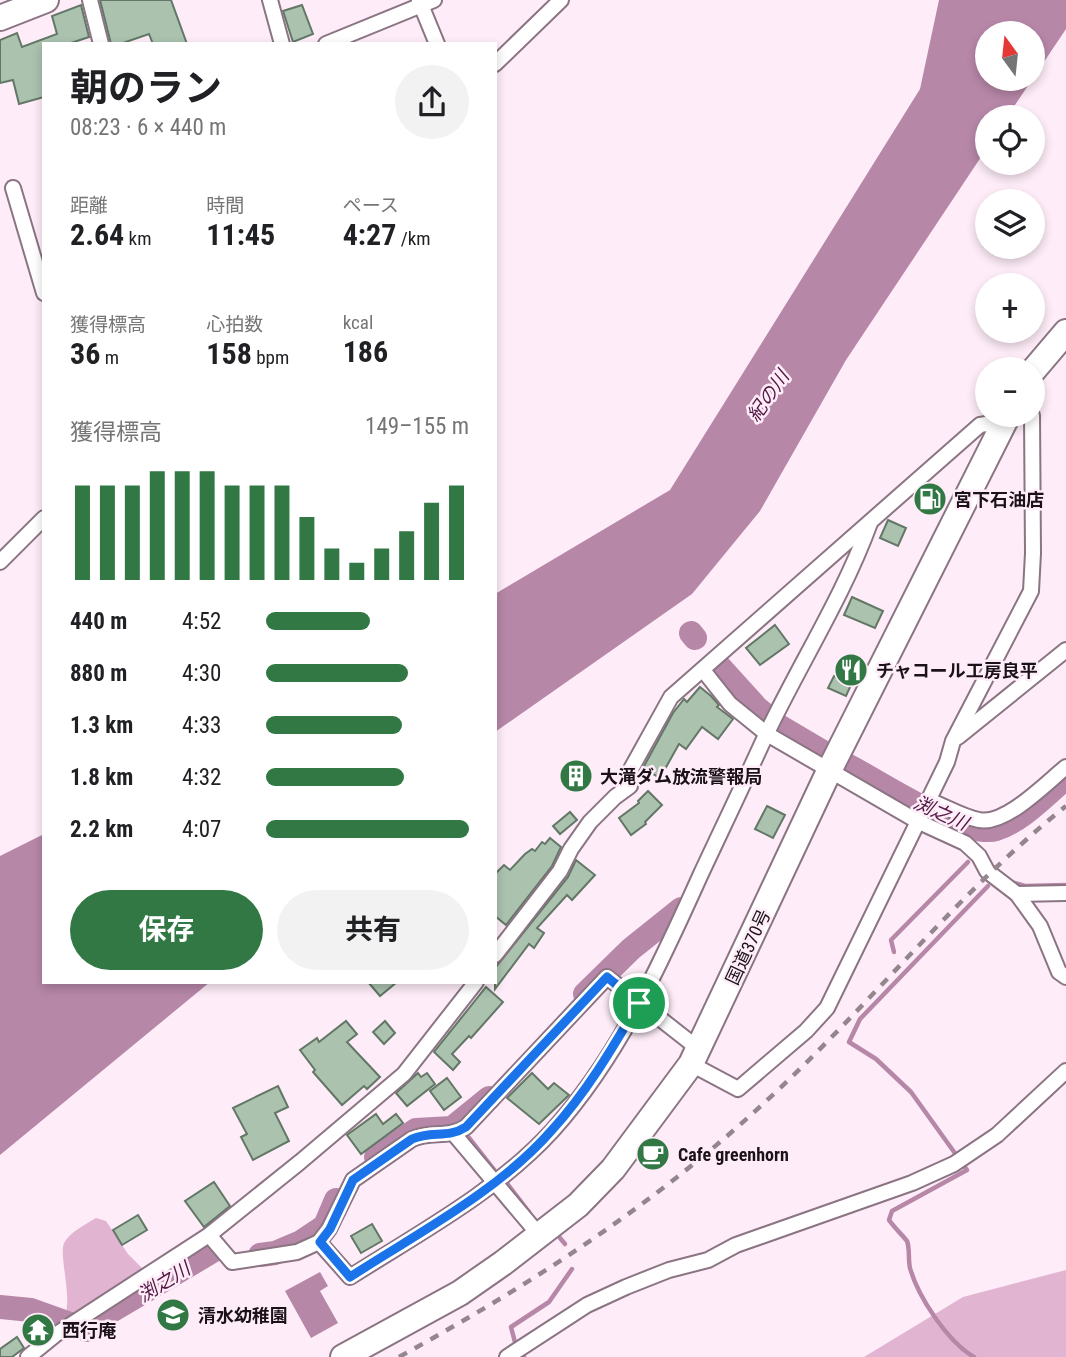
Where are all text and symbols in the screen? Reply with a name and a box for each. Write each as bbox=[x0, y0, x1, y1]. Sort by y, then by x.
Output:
north arrow bbox=[975, 21, 1045, 91]
map controls bbox=[975, 21, 1045, 427]
button: share bbox=[395, 65, 469, 139]
text: 朝のラン bbox=[70, 66, 222, 110]
button: locate bbox=[975, 105, 1045, 175]
text: 08:23 · 6 × 440 m bbox=[70, 114, 226, 141]
button: layers bbox=[975, 189, 1045, 259]
text: 距離 bbox=[70, 194, 108, 217]
text: 時間 bbox=[206, 194, 244, 217]
text: ペース bbox=[343, 194, 399, 217]
text: 2.64 bbox=[70, 217, 124, 252]
text: 11:45 bbox=[206, 217, 275, 252]
text: 4:27 bbox=[343, 217, 396, 252]
text: km bbox=[124, 227, 151, 250]
text: /km bbox=[396, 227, 431, 250]
button: + bbox=[975, 273, 1045, 343]
text: kcal bbox=[343, 311, 373, 334]
text: 獲得標高 bbox=[70, 313, 146, 336]
text: 心拍数 bbox=[206, 313, 263, 336]
text: 186 bbox=[343, 334, 388, 369]
text: 36 bbox=[70, 336, 100, 371]
text: 158 bbox=[206, 336, 252, 371]
text: m bbox=[100, 346, 119, 369]
text: bpm bbox=[252, 346, 289, 369]
button: − bbox=[975, 357, 1045, 427]
water label: 紀の川 bbox=[742, 364, 795, 426]
text: 149–155 m bbox=[365, 413, 469, 440]
text: 獲得標高 bbox=[70, 419, 162, 446]
fuel station icon: 宮下石油店 bbox=[911, 480, 949, 518]
place label: 宮下石油店 bbox=[954, 489, 1044, 510]
text: 440 m bbox=[70, 608, 127, 635]
text: 4:52 bbox=[182, 608, 221, 635]
restaurant icon: チャコール工房良平 bbox=[832, 651, 870, 689]
text: 880 m bbox=[70, 660, 127, 687]
text: 4:30 bbox=[182, 660, 221, 687]
place label: チャコール工房良平 bbox=[876, 660, 1038, 681]
text: 1.3 km bbox=[70, 712, 133, 739]
text: 4:33 bbox=[182, 712, 221, 739]
building icon: 大滝ダム放流警報局 bbox=[557, 757, 595, 795]
text: 1.8 km bbox=[70, 764, 133, 791]
text: 4:32 bbox=[182, 764, 221, 791]
place label: 大滝ダム放流警報局 bbox=[600, 766, 762, 787]
water label: 渕之川 bbox=[910, 791, 974, 836]
text: 2.2 km bbox=[70, 816, 133, 843]
text: 4:07 bbox=[182, 816, 221, 843]
button: 保存 bbox=[70, 890, 263, 970]
button: 共有 bbox=[277, 890, 469, 970]
street label: 国道370号 bbox=[721, 906, 775, 988]
pin bbox=[609, 973, 669, 1033]
icon: arrive bbox=[620, 984, 658, 1022]
cafe icon: Cafe greenhorn bbox=[634, 1135, 672, 1173]
place label: Cafe greenhorn bbox=[678, 1144, 789, 1165]
water label: 渕之川 bbox=[134, 1256, 196, 1307]
school or university icon: 清水幼稚園 bbox=[154, 1296, 192, 1334]
place label: 清水幼稚園 bbox=[198, 1305, 288, 1326]
temple icon: 西行庵 bbox=[19, 1311, 57, 1349]
place label: 西行庵 bbox=[62, 1320, 116, 1341]

